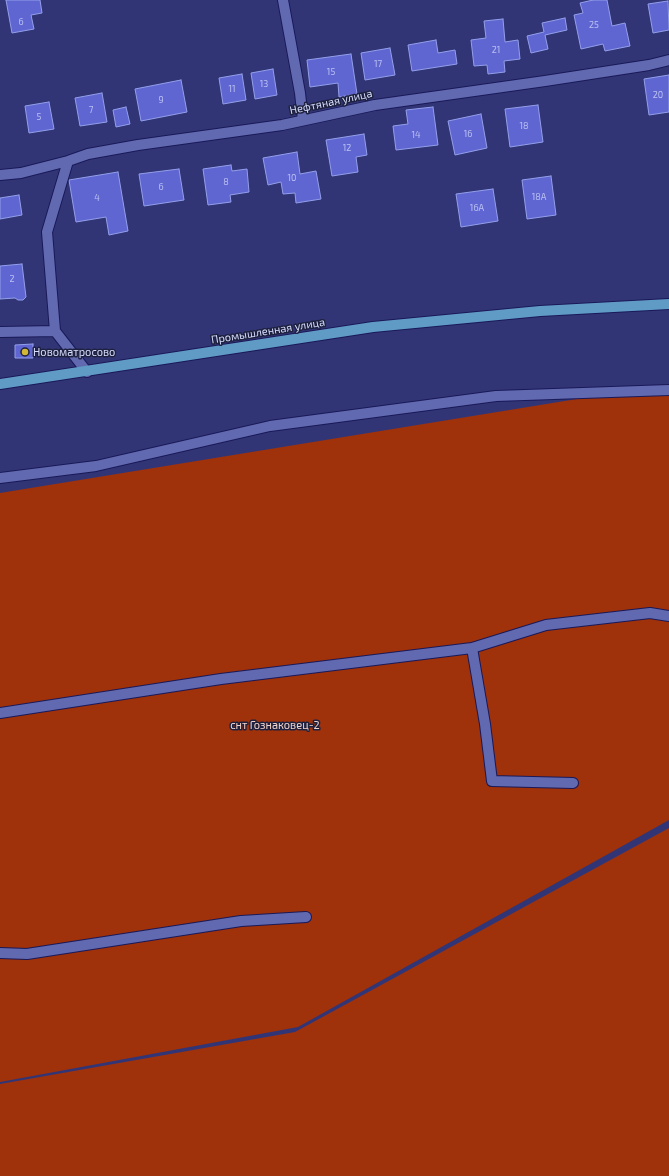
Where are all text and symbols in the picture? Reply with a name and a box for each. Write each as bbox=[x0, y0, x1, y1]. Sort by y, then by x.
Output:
house number: 6 bbox=[18, 17, 24, 27]
house number: 25 bbox=[589, 20, 599, 30]
house number: 21 bbox=[492, 45, 500, 55]
house number: 17 bbox=[374, 59, 382, 69]
house number: 15 bbox=[327, 67, 335, 77]
house number: 13 bbox=[260, 79, 268, 89]
house number: 11 bbox=[228, 84, 236, 94]
street label: Нефтяная улица bbox=[288, 87, 374, 117]
house number: 20 bbox=[653, 90, 663, 100]
house number: 9 bbox=[158, 95, 164, 105]
house number: 7 bbox=[89, 105, 93, 115]
house number: 5 bbox=[37, 112, 41, 122]
house number: 18 bbox=[519, 121, 529, 131]
house number: 16 bbox=[464, 129, 472, 139]
house number: 14 bbox=[411, 130, 421, 140]
house number: 12 bbox=[343, 143, 351, 153]
house number: 10 bbox=[287, 173, 297, 183]
house number: 8 bbox=[223, 177, 229, 187]
house number: 6 bbox=[158, 182, 164, 192]
house number: 18А bbox=[532, 192, 546, 202]
house number: 4 bbox=[94, 193, 100, 203]
house number: 16А bbox=[470, 203, 484, 213]
house number: 2 bbox=[9, 274, 15, 284]
street label: Промышленная улица bbox=[210, 315, 326, 347]
place label: Новоматросово bbox=[33, 345, 115, 359]
marker: Новоматросово bbox=[20, 347, 30, 357]
park label: снт Гознаковец-2 bbox=[230, 718, 320, 732]

